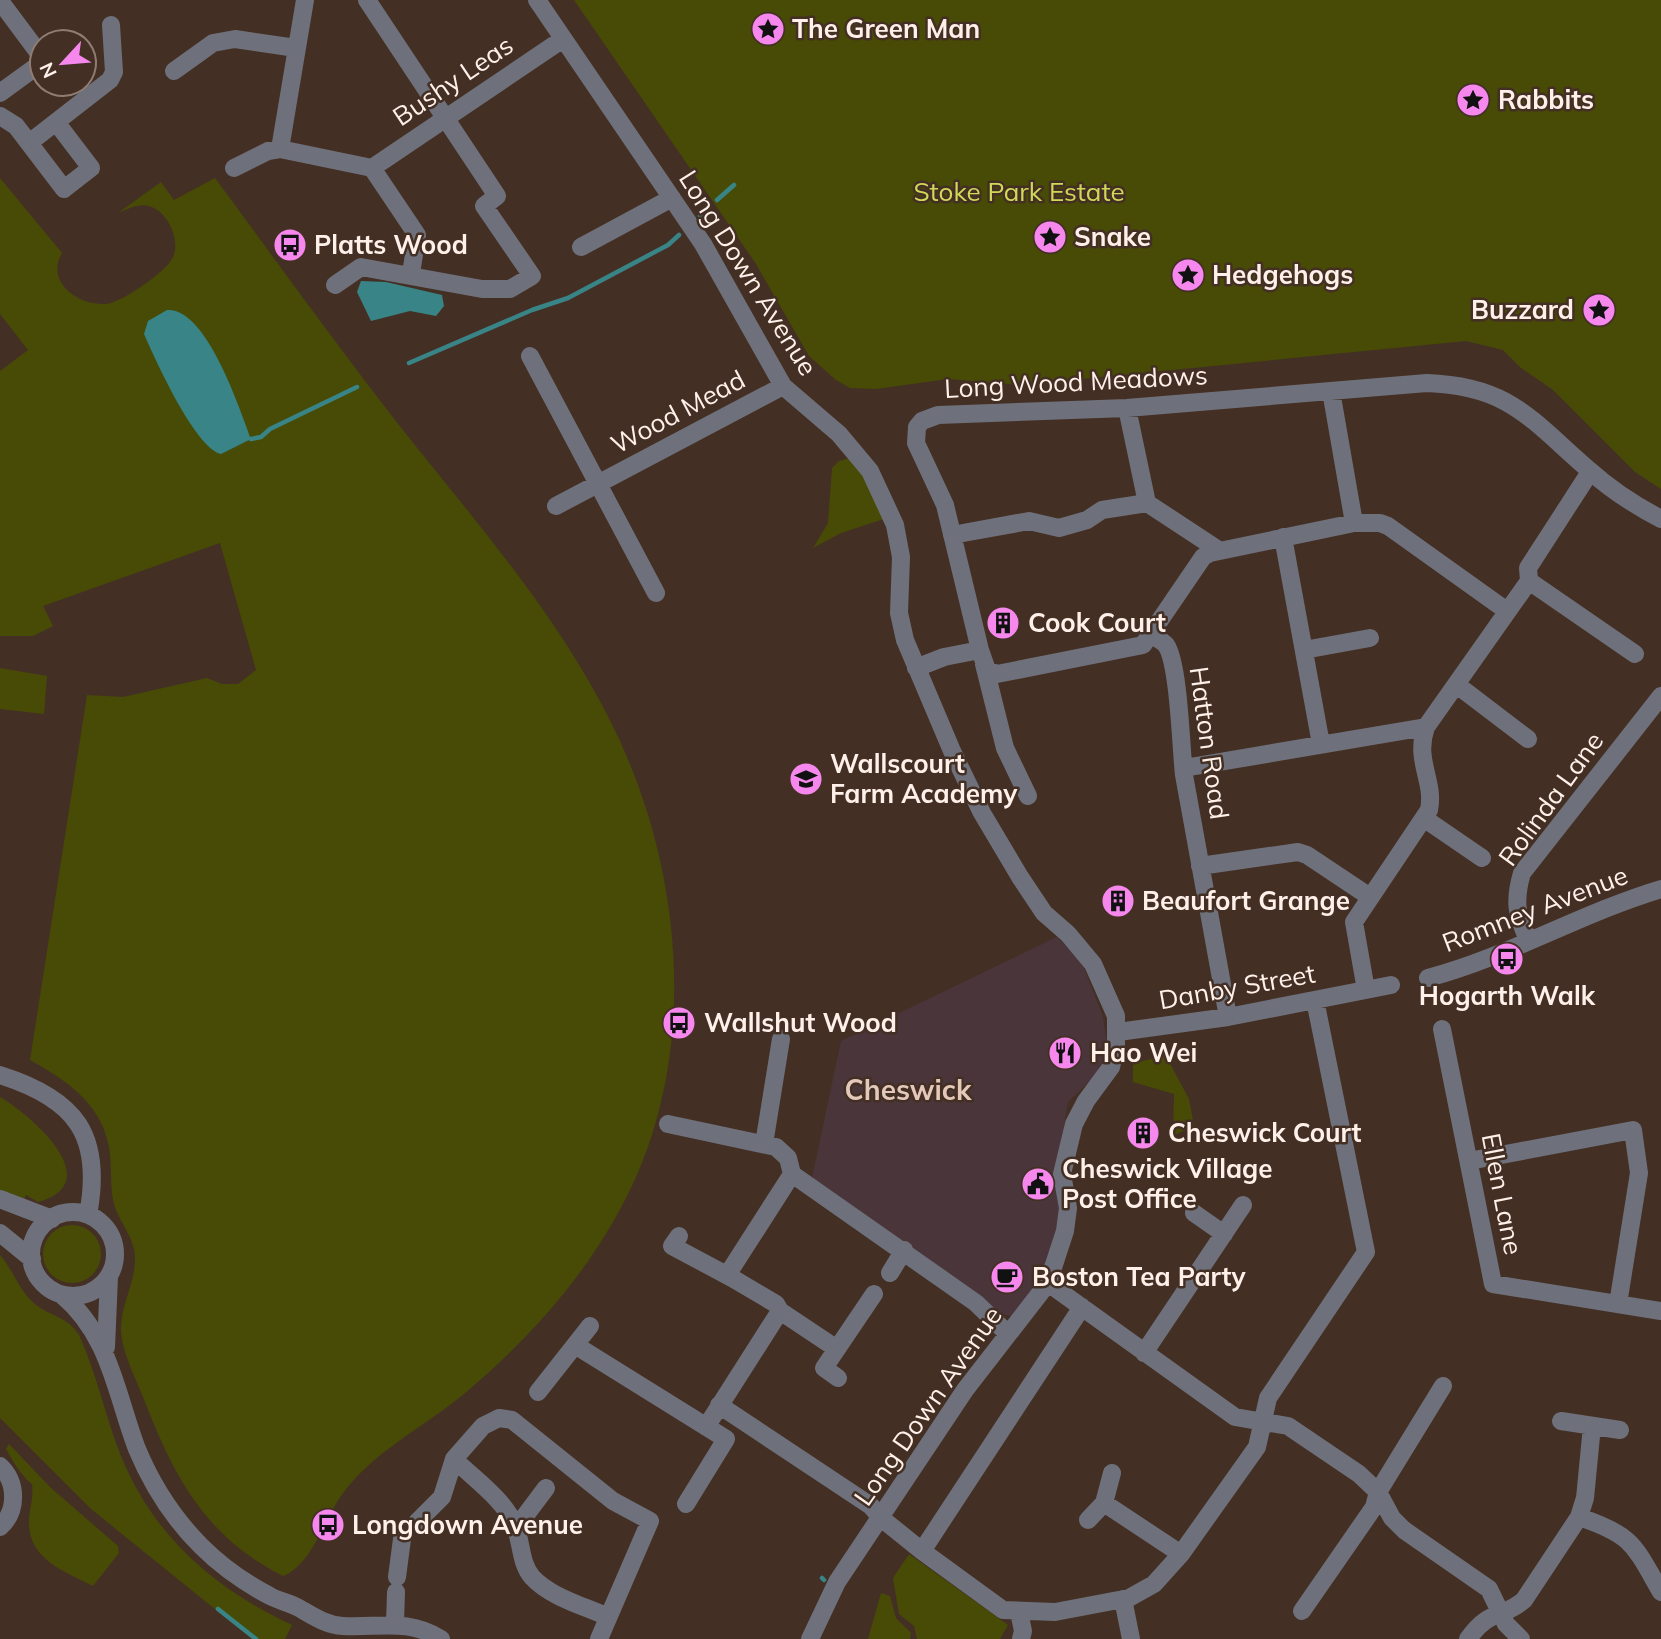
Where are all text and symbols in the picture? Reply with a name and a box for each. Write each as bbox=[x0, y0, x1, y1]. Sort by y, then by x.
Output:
place icon: The Green Man bbox=[749, 10, 787, 48]
place label: The Green Man bbox=[792, 12, 980, 45]
north arrow bbox=[28, 28, 98, 98]
street label: Bushy Leas bbox=[386, 28, 519, 133]
text: N bbox=[34, 59, 62, 82]
place icon: Rabbits bbox=[1454, 81, 1492, 119]
place label: Rabbits bbox=[1498, 83, 1594, 116]
street label: Long Down Avenue bbox=[672, 164, 825, 381]
park label: Stoke Park Estate bbox=[913, 175, 1125, 208]
place icon: Snake bbox=[1031, 218, 1069, 256]
place label: Snake bbox=[1074, 220, 1151, 253]
bus stop icon: Platts Wood bbox=[271, 226, 309, 264]
place label: Platts Wood bbox=[314, 228, 468, 261]
place icon: Hedgehogs bbox=[1169, 256, 1207, 294]
place label: Hedgehogs bbox=[1212, 258, 1353, 291]
place icon: Buzzard bbox=[1580, 291, 1618, 329]
place label: Buzzard bbox=[1471, 293, 1574, 326]
street label: Long Wood Meadows bbox=[943, 358, 1208, 405]
street label: Wood Mead bbox=[605, 362, 750, 461]
building icon: Cook Court bbox=[984, 604, 1022, 642]
place label: Cook Court bbox=[1028, 606, 1166, 639]
street label: Hatton Road bbox=[1182, 664, 1237, 821]
street label: Rolinda Lane bbox=[1491, 725, 1610, 872]
place label: Wallscourt Farm Academy bbox=[830, 747, 1018, 810]
school or university icon: Wallscourt Farm Academy bbox=[787, 760, 825, 798]
street label: Romney Avenue bbox=[1438, 858, 1632, 959]
building icon: Beaufort Grange bbox=[1099, 882, 1137, 920]
place label: Beaufort Grange bbox=[1142, 884, 1350, 917]
bus stop icon: Hogarth Walk bbox=[1488, 940, 1526, 978]
street label: Danby Street bbox=[1156, 957, 1318, 1016]
place label: Hogarth Walk bbox=[1419, 979, 1596, 1012]
bus stop icon: Wallshut Wood bbox=[660, 1004, 698, 1042]
place label: Wallshut Wood bbox=[704, 1006, 897, 1039]
restaurant icon: Hao Wei bbox=[1046, 1034, 1084, 1072]
place label: Hao Wei bbox=[1090, 1036, 1197, 1069]
district label: Cheswick bbox=[845, 1072, 972, 1107]
building icon: Cheswick Court bbox=[1124, 1114, 1162, 1152]
place label: Cheswick Court bbox=[1168, 1116, 1362, 1149]
street label: Ellen Lane bbox=[1475, 1130, 1530, 1257]
place label: Cheswick Village Post Office bbox=[1062, 1152, 1272, 1215]
public building icon: Cheswick Village Post Office bbox=[1019, 1165, 1057, 1203]
cafe icon: Boston Tea Party bbox=[988, 1258, 1026, 1296]
place label: Boston Tea Party bbox=[1032, 1260, 1247, 1293]
street label: Long Down Avenue bbox=[846, 1300, 1009, 1512]
bus stop icon: Longdown Avenue bbox=[309, 1506, 347, 1544]
place label: Longdown Avenue bbox=[352, 1508, 583, 1541]

